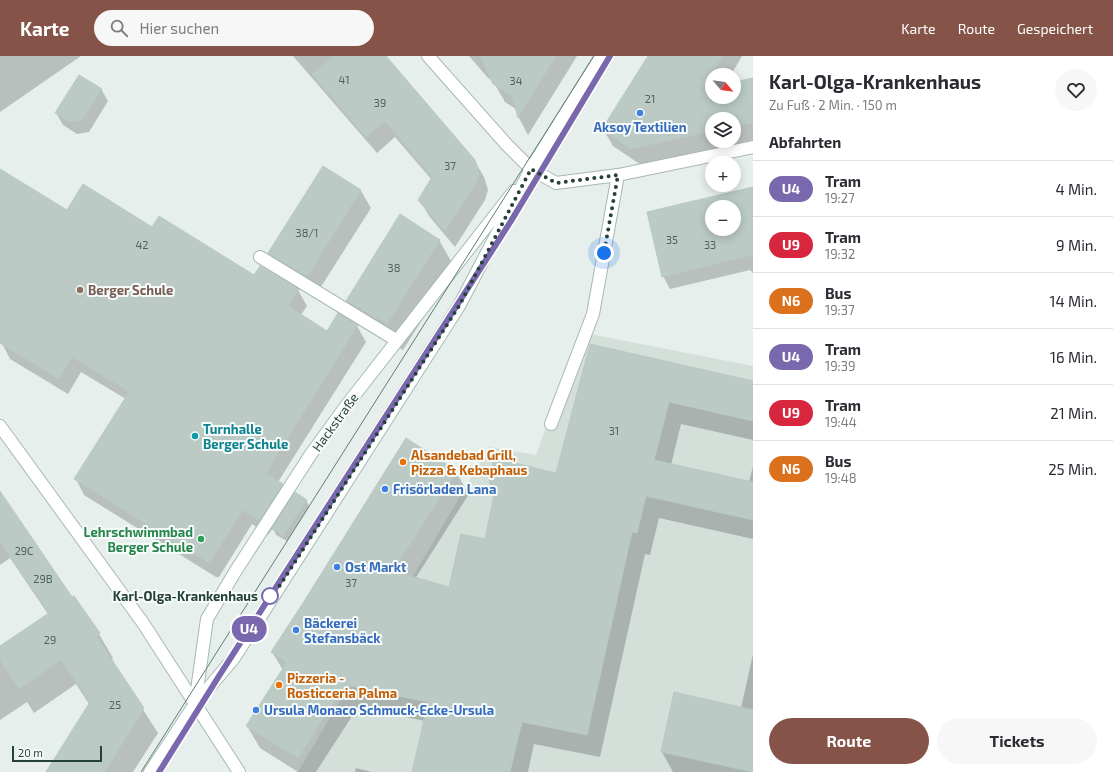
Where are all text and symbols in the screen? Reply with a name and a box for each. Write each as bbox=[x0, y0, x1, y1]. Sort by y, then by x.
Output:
search box bbox=[94, 10, 374, 46]
text: Karte bbox=[20, 17, 70, 40]
icon: search bbox=[108, 17, 130, 39]
text: Hier suchen bbox=[140, 19, 219, 37]
text: Karte bbox=[901, 20, 936, 37]
text: Route bbox=[958, 20, 995, 37]
text: Gespeichert bbox=[1017, 20, 1093, 37]
north arrow bbox=[705, 68, 741, 104]
map controls bbox=[705, 68, 741, 236]
button: heart bbox=[1055, 69, 1097, 111]
text: Karl-Olga-Krankenhaus bbox=[769, 70, 981, 93]
house number: 41 bbox=[338, 73, 350, 86]
house number: 34 bbox=[510, 74, 523, 87]
house number: 21 bbox=[645, 92, 655, 105]
house number: 39 bbox=[374, 96, 386, 109]
text: Zu Fuß · 2 Min. · 150 m bbox=[769, 97, 897, 113]
marker: Aksoy Textilien bbox=[635, 108, 645, 118]
button: layers bbox=[705, 112, 741, 148]
place label: Aksoy Textilien bbox=[594, 119, 687, 135]
text: Abfahrten bbox=[769, 133, 841, 151]
button: + bbox=[705, 156, 741, 192]
house number: 37 bbox=[444, 159, 456, 172]
text: Tram bbox=[825, 172, 861, 190]
text: U4 bbox=[782, 180, 800, 197]
text: 4 Min. bbox=[1055, 180, 1097, 198]
text: 19:27 bbox=[825, 190, 855, 206]
button: − bbox=[705, 200, 741, 236]
house number: 38/1 bbox=[296, 226, 318, 239]
text: Tram bbox=[825, 228, 861, 246]
house number: 35 bbox=[666, 233, 678, 246]
text: U9 bbox=[782, 236, 800, 253]
text: 9 Min. bbox=[1056, 236, 1097, 254]
house number: 42 bbox=[136, 238, 148, 251]
house number: 33 bbox=[704, 238, 716, 251]
your location bbox=[594, 243, 614, 263]
text: 19:32 bbox=[825, 246, 855, 262]
house number: 38 bbox=[388, 261, 400, 274]
place label: Berger Schule bbox=[88, 282, 173, 298]
text: Bus bbox=[825, 284, 851, 302]
marker: Berger Schule bbox=[75, 285, 85, 295]
text: N6 bbox=[782, 292, 800, 309]
text: 14 Min. bbox=[1049, 292, 1097, 310]
text: 19:37 bbox=[825, 302, 855, 318]
text: Tram bbox=[825, 340, 861, 358]
text: U4 bbox=[782, 348, 800, 365]
text: 16 Min. bbox=[1050, 348, 1097, 366]
text: 19:39 bbox=[825, 358, 855, 374]
street label: Hackstraße bbox=[308, 390, 362, 454]
text: Tram bbox=[825, 396, 861, 414]
text: U9 bbox=[782, 404, 800, 421]
text: 21 Min. bbox=[1050, 404, 1097, 422]
text: 19:44 bbox=[825, 414, 857, 430]
place label: Turnhalle Berger Schule bbox=[203, 421, 288, 452]
house number: 31 bbox=[609, 424, 619, 437]
marker: Turnhalle Berger Schule bbox=[190, 431, 200, 441]
place label: Alsandebad Grill, Pizza & Kebaphaus bbox=[411, 447, 527, 478]
text: Bus bbox=[825, 452, 851, 470]
marker: Alsandebad Grill, Pizza & Kebaphaus bbox=[398, 457, 408, 467]
text: N6 bbox=[782, 460, 800, 477]
text: 25 Min. bbox=[1048, 460, 1097, 478]
text: 19:48 bbox=[825, 470, 857, 486]
place label: Frisörladen Lana bbox=[393, 481, 496, 497]
marker: Frisörladen Lana bbox=[380, 484, 390, 494]
place label: Lehrschwimmbad Berger Schule bbox=[84, 524, 193, 555]
marker: Lehrschwimmbad Berger Schule bbox=[196, 534, 206, 544]
house number: 29C bbox=[15, 544, 33, 557]
place label: Ost Markt bbox=[345, 559, 407, 575]
marker: Ost Markt bbox=[332, 562, 342, 572]
house number: 29B bbox=[33, 572, 53, 585]
house number: 37 bbox=[345, 576, 357, 589]
marker: Karl-Olga-Krankenhaus bbox=[261, 587, 279, 605]
place label: Karl-Olga-Krankenhaus bbox=[113, 588, 258, 604]
place label: Bäckerei Stefansbäck bbox=[304, 615, 381, 646]
line badge: U4 bbox=[231, 616, 267, 642]
text: U4 bbox=[240, 620, 258, 637]
marker: Bäckerei Stefansbäck bbox=[291, 625, 301, 635]
house number: 29 bbox=[44, 633, 56, 646]
place label: Pizzeria - Rosticceria Palma bbox=[287, 670, 397, 701]
marker: Pizzeria - Rosticceria Palma bbox=[274, 680, 284, 690]
house number: 25 bbox=[109, 698, 121, 711]
place label: Ursula Monaco Schmuck-Ecke-Ursula bbox=[264, 702, 494, 718]
marker: Ursula Monaco Schmuck-Ecke-Ursula bbox=[251, 705, 261, 715]
button: Route bbox=[769, 718, 929, 764]
button: Tickets bbox=[937, 718, 1097, 764]
scale bar bbox=[12, 744, 102, 763]
text: 20 m bbox=[18, 746, 43, 759]

